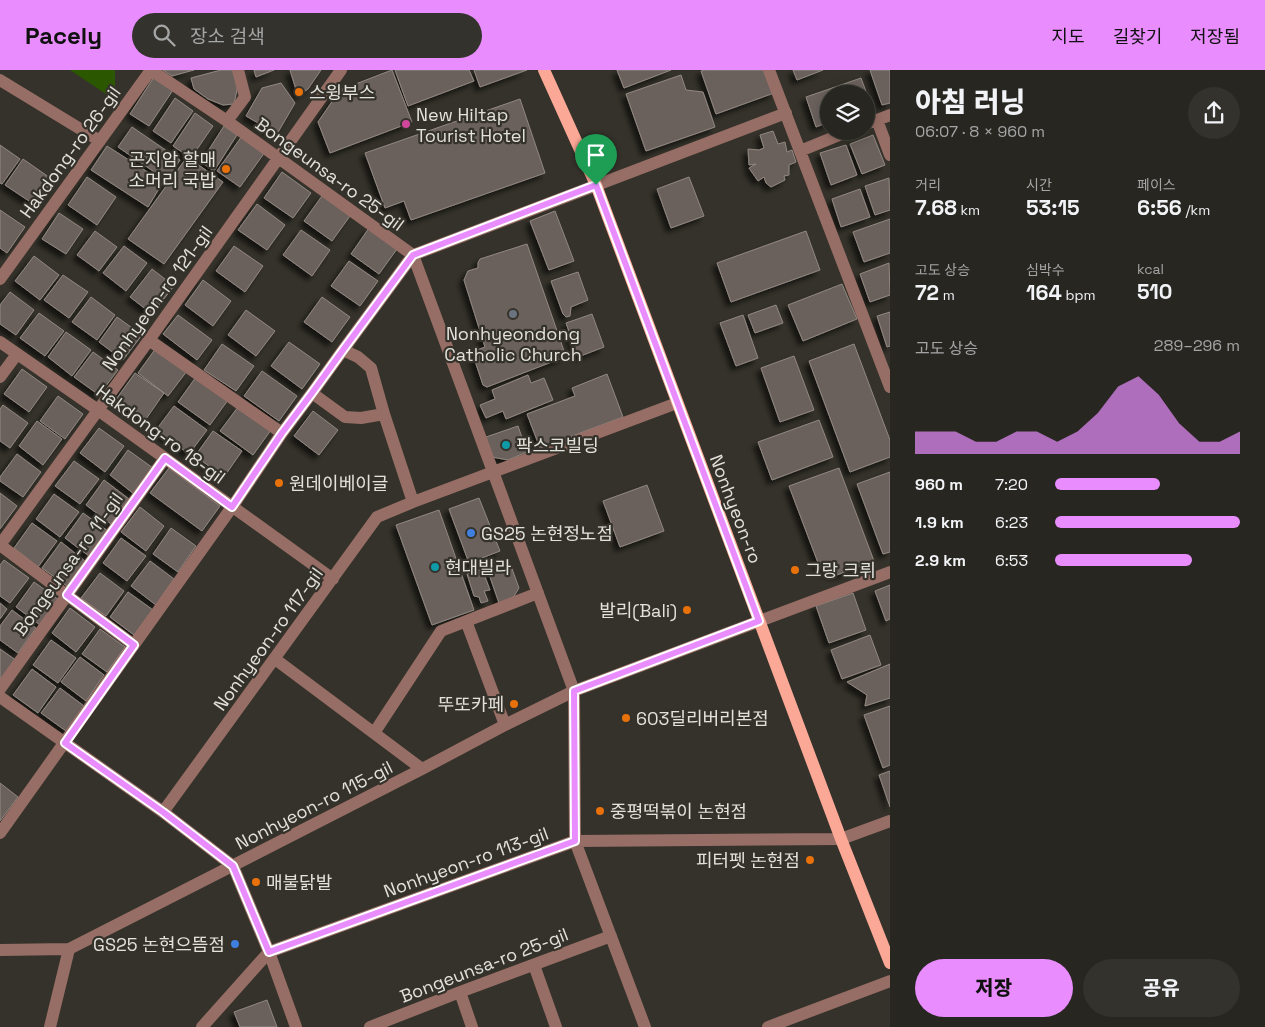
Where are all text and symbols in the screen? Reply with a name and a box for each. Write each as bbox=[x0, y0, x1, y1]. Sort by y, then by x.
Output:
search box bbox=[132, 13, 482, 58]
text: Pacely bbox=[25, 20, 102, 51]
icon: search bbox=[150, 21, 178, 49]
text: 장소 검색 bbox=[190, 24, 265, 49]
text: 지도 bbox=[1052, 25, 1085, 48]
text: 길찾기 bbox=[1113, 25, 1162, 48]
text: 저장됨 bbox=[1190, 25, 1240, 48]
place label: 스윙부스 bbox=[309, 81, 375, 104]
street label: Hakdong-ro 26-gil bbox=[14, 82, 126, 222]
text: 아침 러닝 bbox=[915, 84, 1025, 120]
map controls bbox=[820, 85, 875, 140]
button: layers bbox=[820, 85, 875, 140]
marker: 스윙부스 bbox=[293, 86, 305, 98]
button: share bbox=[1188, 87, 1240, 139]
place label: New Hiltap Tourist Hotel bbox=[416, 103, 526, 147]
street label: Bongeunsa-ro 25-gil bbox=[251, 112, 409, 236]
marker: New Hiltap Tourist Hotel bbox=[400, 118, 412, 130]
text: 06:07 · 8 × 960 m bbox=[915, 121, 1045, 142]
pin bbox=[575, 134, 617, 185]
icon: arrive bbox=[582, 141, 610, 169]
place label: 곤지암 할매 소머리 국밥 bbox=[129, 148, 216, 192]
marker: 곤지암 할매 소머리 국밥 bbox=[220, 163, 232, 175]
text: 거리 bbox=[915, 176, 941, 194]
text: 시간 bbox=[1026, 176, 1052, 194]
text: 페이스 bbox=[1137, 176, 1176, 194]
text: 7.68 bbox=[915, 194, 957, 221]
text: 53:15 bbox=[1026, 194, 1080, 221]
text: 6:56 bbox=[1137, 194, 1182, 221]
text: km bbox=[957, 201, 980, 219]
text: /km bbox=[1182, 201, 1210, 219]
street label: Nonhyeon-ro 121-gil bbox=[97, 221, 217, 375]
text: kcal bbox=[1137, 260, 1164, 278]
text: 고도 상승 bbox=[915, 261, 970, 279]
text: 심박수 bbox=[1026, 261, 1065, 279]
text: 510 bbox=[1137, 278, 1172, 305]
text: 72 bbox=[915, 279, 939, 306]
text: 164 bbox=[1026, 279, 1062, 306]
text: m bbox=[939, 286, 955, 304]
text: bpm bbox=[1062, 286, 1096, 304]
marker: Nonhyeondong Catholic Church bbox=[507, 308, 519, 320]
place label: Nonhyeondong Catholic Church bbox=[444, 322, 582, 366]
text: 289–296 m bbox=[1154, 335, 1240, 356]
text: 고도 상승 bbox=[915, 338, 978, 359]
street label: Hakdong-ro 18-gil bbox=[92, 379, 230, 489]
place label: 팍스코빌딩 bbox=[516, 434, 599, 457]
marker: 팍스코빌딩 bbox=[500, 439, 512, 451]
street label: Nonhyeon-ro bbox=[705, 451, 767, 567]
place label: 원데이베이글 bbox=[289, 472, 388, 495]
text: 960 m bbox=[915, 474, 963, 495]
text: 7:20 bbox=[995, 474, 1028, 495]
marker: 원데이베이글 bbox=[273, 477, 285, 489]
street label: Bongeunsa-ro 11-gil bbox=[8, 488, 128, 640]
text: 1.9 km bbox=[915, 512, 964, 533]
text: 6:23 bbox=[995, 512, 1028, 533]
place label: GS25 논현정노점 bbox=[481, 522, 613, 545]
marker: GS25 논현정노점 bbox=[465, 527, 477, 539]
text: 2.9 km bbox=[915, 550, 966, 571]
text: 6:53 bbox=[995, 550, 1028, 571]
place label: 현대빌라 bbox=[445, 556, 512, 579]
place label: 그랑 크뤼 bbox=[805, 559, 876, 582]
marker: 현대빌라 bbox=[429, 561, 441, 573]
street label: Nonhyeon-ro 117-gil bbox=[208, 563, 328, 715]
marker: 그랑 크뤼 bbox=[789, 564, 801, 576]
place label: 발리(Bali) bbox=[599, 599, 677, 622]
marker: 발리(Bali) bbox=[681, 604, 693, 616]
place label: 뚜또카페 bbox=[438, 693, 504, 716]
marker: 뚜또카페 bbox=[508, 698, 520, 710]
place label: 603딜리버리본점 bbox=[636, 707, 769, 730]
marker: 603딜리버리본점 bbox=[620, 712, 632, 724]
street label: Nonhyeon-ro 115-gil bbox=[231, 755, 397, 855]
place label: 중평떡볶이 논현점 bbox=[610, 800, 747, 823]
marker: 중평떡볶이 논현점 bbox=[594, 805, 606, 817]
street label: Nonhyeon-ro 113-gil bbox=[380, 821, 552, 903]
place label: 피터펫 논현점 bbox=[696, 849, 800, 872]
marker: 피터펫 논현점 bbox=[804, 854, 816, 866]
place label: 매불닭발 bbox=[266, 871, 332, 894]
marker: 매불닭발 bbox=[250, 876, 262, 888]
street label: Bongeunsa-ro 25-gil bbox=[397, 922, 571, 1008]
place label: GS25 논현으뜸점 bbox=[93, 933, 225, 956]
marker: GS25 논현으뜸점 bbox=[229, 938, 241, 950]
button: 저장 bbox=[915, 959, 1073, 1017]
button: 공유 bbox=[1083, 959, 1240, 1017]

